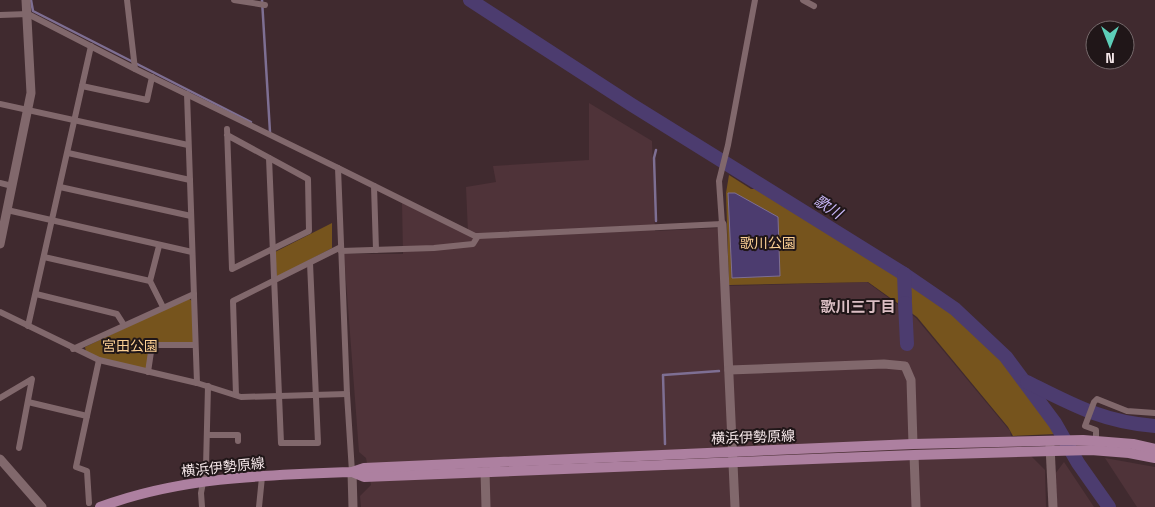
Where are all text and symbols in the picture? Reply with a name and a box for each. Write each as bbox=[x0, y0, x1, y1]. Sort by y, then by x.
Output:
north arrow bbox=[1085, 20, 1135, 70]
text: N bbox=[1105, 49, 1115, 67]
water label: 歌川 bbox=[811, 191, 848, 224]
park label: 歌川公園 bbox=[740, 234, 796, 252]
district label: 歌川三丁目 bbox=[820, 297, 896, 316]
park label: 宮田公園 bbox=[102, 337, 158, 355]
street label: 横浜伊勢原線 bbox=[711, 427, 795, 447]
street label: 横浜伊勢原線 bbox=[180, 454, 266, 480]

